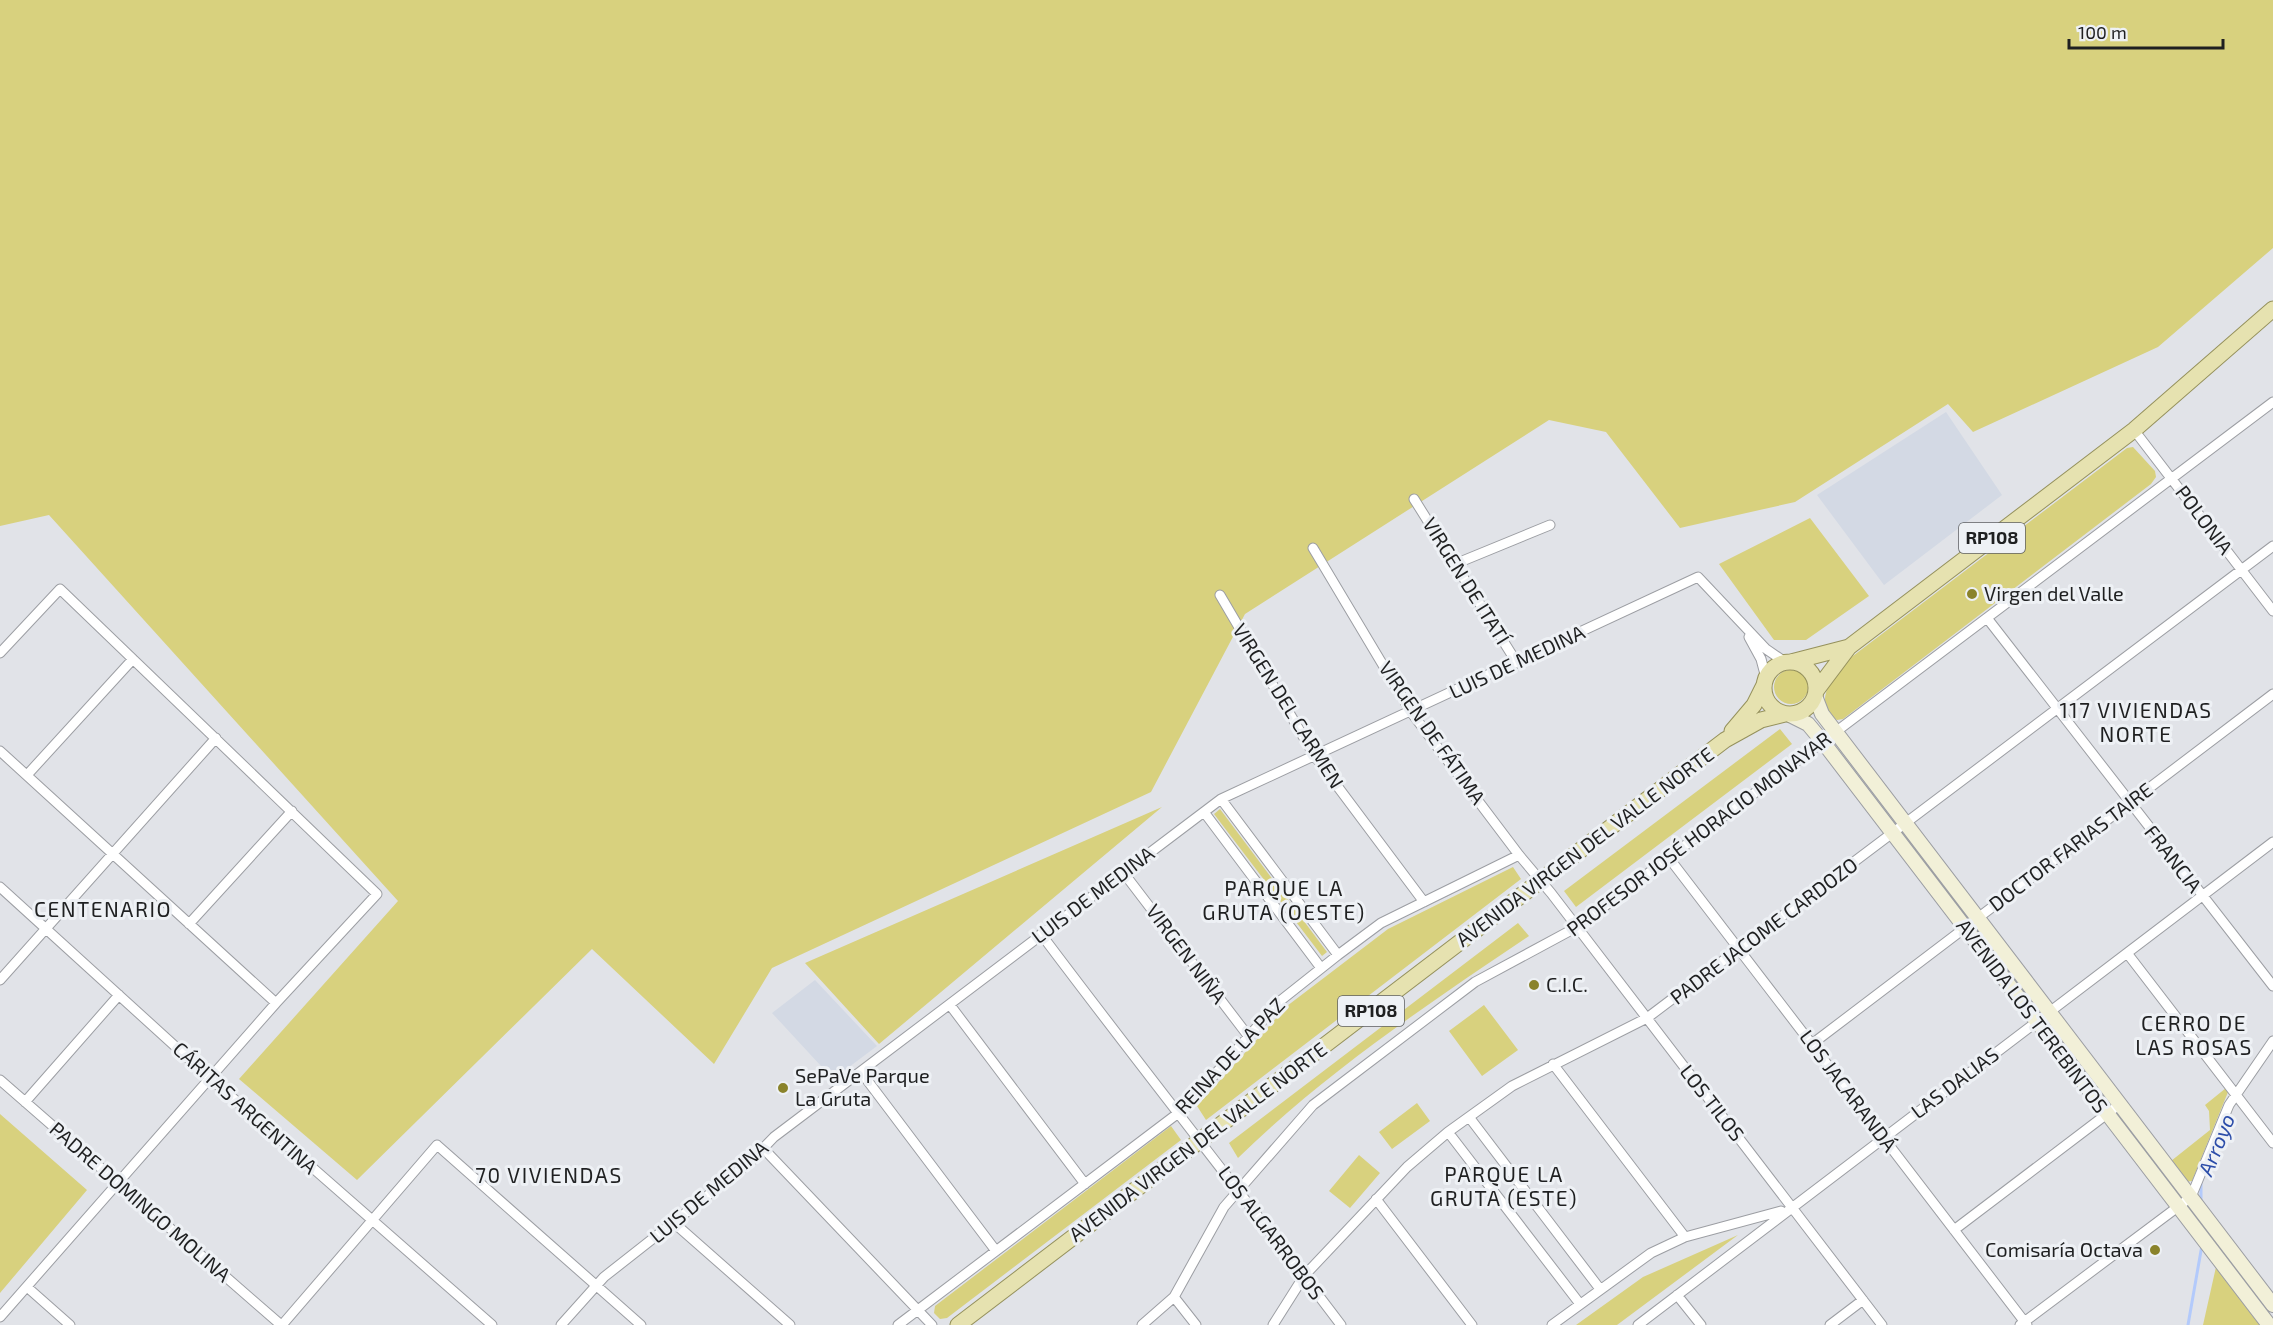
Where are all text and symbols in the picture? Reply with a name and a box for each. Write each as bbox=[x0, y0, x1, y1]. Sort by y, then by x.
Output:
scale bar bbox=[2069, 12, 2224, 50]
text: 100 m bbox=[2078, 21, 2127, 43]
street label: POLONIA bbox=[2171, 480, 2239, 559]
street label: VIRGEN DE ITATÍ bbox=[1418, 513, 1516, 649]
road number: RP108 bbox=[1959, 523, 2025, 553]
place label: Virgen del Valle bbox=[1984, 581, 2124, 605]
marker: Virgen del Valle bbox=[1965, 587, 1979, 601]
street label: VIRGEN DEL CARMEN bbox=[1228, 619, 1349, 792]
street label: LUIS DE MEDINA bbox=[1445, 619, 1589, 703]
street label: VIRGEN DE FÁTIMA bbox=[1375, 656, 1491, 809]
district label: 117 VIVIENDAS NORTE bbox=[2060, 697, 2213, 746]
street label: PROFESOR JOSÉ HORACIO MONAYAR bbox=[1561, 726, 1835, 941]
street label: AVENIDA VIRGEN DEL VALLE NORTE bbox=[1451, 741, 1718, 951]
street label: DOCTOR FARIAS TAIRE bbox=[1984, 777, 2157, 916]
street label: FRANCIA bbox=[2140, 820, 2208, 897]
street label: LUIS DE MEDINA bbox=[1027, 840, 1159, 948]
street label: PADRE JACOME CARDOZO bbox=[1665, 852, 1862, 1009]
district label: PARQUE LA GRUTA (OESTE) bbox=[1202, 875, 1366, 924]
district label: CENTENARIO bbox=[34, 896, 172, 921]
street label: VIRGEN NIÑA bbox=[1142, 899, 1232, 1008]
street label: AVENIDA LOS TEREBINTOS bbox=[1952, 914, 2114, 1117]
place label: C.I.C. bbox=[1546, 972, 1588, 996]
marker: C.I.C. bbox=[1527, 978, 1541, 992]
street label: REINA DE LA PAZ bbox=[1169, 992, 1289, 1118]
road number: RP108 bbox=[1338, 996, 1404, 1026]
district label: CERRO DE LAS ROSAS bbox=[2135, 1010, 2253, 1059]
street label: LOS JACARANDÁ bbox=[1795, 1025, 1903, 1156]
street label: CÁRITAS ARGENTINA bbox=[169, 1036, 323, 1179]
street label: AVENIDA VIRGEN DEL VALLE NORTE bbox=[1064, 1036, 1331, 1246]
street label: LAS DALIAS bbox=[1906, 1042, 2003, 1123]
street label: LOS TILOS bbox=[1676, 1060, 1750, 1145]
place label: SePaVe Parque La Gruta bbox=[795, 1063, 930, 1110]
marker: SePaVe Parque La Gruta bbox=[776, 1081, 790, 1095]
water label: Arroyo bbox=[2192, 1110, 2240, 1180]
street label: PADRE DOMINGO MOLINA bbox=[45, 1116, 236, 1287]
street label: LUIS DE MEDINA bbox=[644, 1134, 773, 1248]
street label: LOS ALGARROBOS bbox=[1214, 1161, 1330, 1304]
district label: PARQUE LA GRUTA (ESTE) bbox=[1430, 1161, 1578, 1210]
district label: 70 VIVIENDAS bbox=[475, 1162, 623, 1187]
place label: Comisaría Octava bbox=[1985, 1237, 2143, 1261]
marker: Comisaría Octava bbox=[2148, 1243, 2162, 1257]

